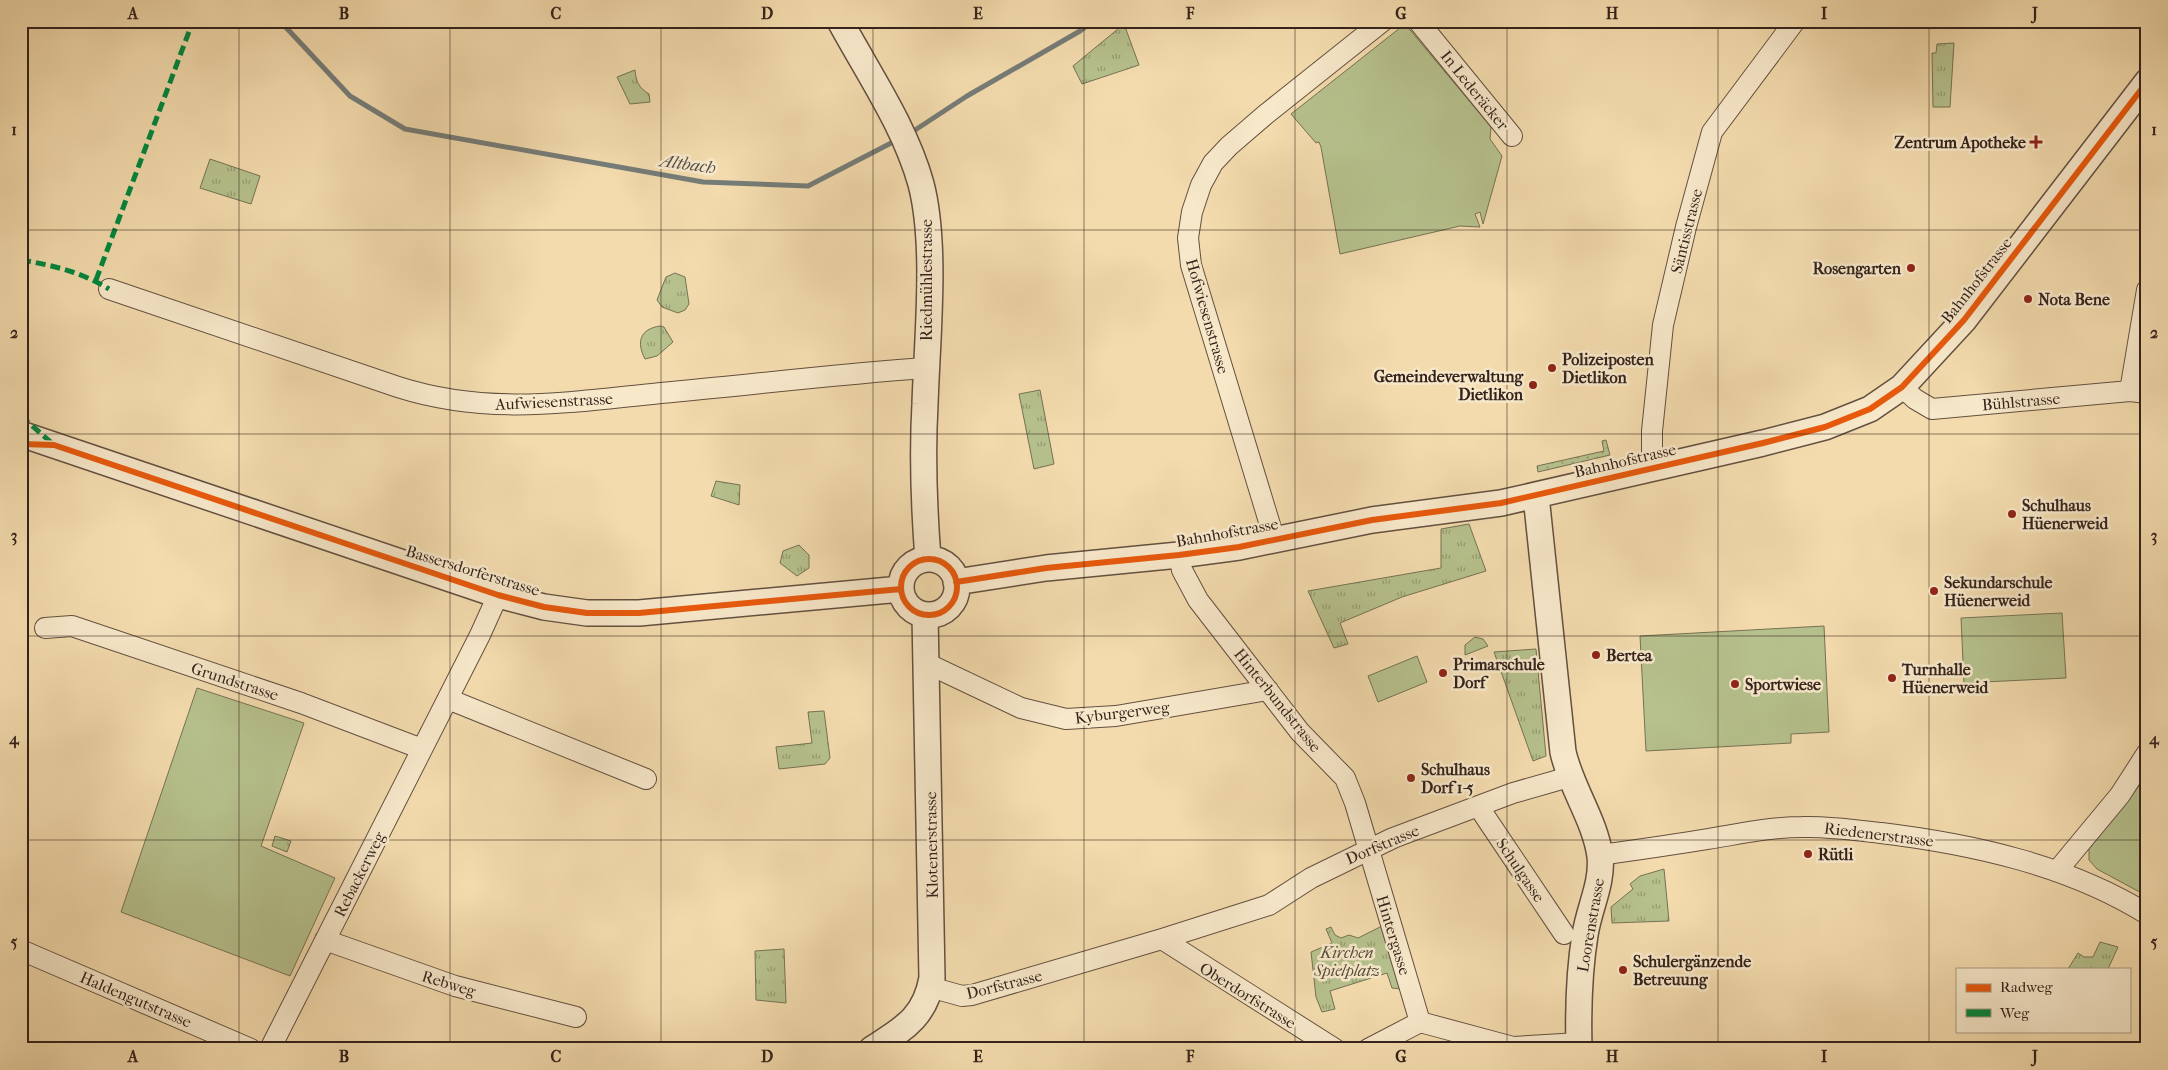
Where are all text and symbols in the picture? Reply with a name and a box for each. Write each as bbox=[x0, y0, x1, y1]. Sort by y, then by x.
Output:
text: A bbox=[127, 4, 139, 23]
text: B bbox=[339, 4, 349, 23]
text: C bbox=[551, 4, 562, 23]
text: D bbox=[761, 4, 773, 23]
text: E bbox=[973, 4, 983, 23]
text: F bbox=[1185, 4, 1195, 23]
text: G bbox=[1395, 4, 1407, 23]
text: H bbox=[1606, 4, 1619, 23]
text: I bbox=[1821, 4, 1828, 23]
text: J bbox=[2030, 4, 2038, 24]
street label: In Lederäcker bbox=[1437, 47, 1513, 134]
text: 1 bbox=[11, 120, 17, 139]
text: 1 bbox=[2151, 120, 2157, 139]
place label: Zentrum Apotheke bbox=[1894, 133, 2026, 153]
marker: Zentrum Apotheke bbox=[2030, 136, 2042, 148]
water label: Altbach bbox=[657, 150, 717, 179]
street label: Säntisstrasse bbox=[1667, 187, 1706, 275]
street label: Riedmühlestrasse bbox=[917, 219, 936, 341]
street label: Bahnhofstrasse bbox=[1937, 233, 2016, 327]
street label: Hofwiesenstrasse bbox=[1182, 256, 1233, 376]
place label: Rosengarten bbox=[1813, 259, 1902, 279]
marker: Rosengarten bbox=[1905, 262, 1917, 274]
place label: Nota Bene bbox=[2038, 290, 2110, 309]
marker: Nota Bene bbox=[2022, 293, 2034, 305]
text: 2 bbox=[10, 323, 18, 342]
text: 2 bbox=[2150, 323, 2158, 342]
place label: Polizeiposten Dietlikon bbox=[1562, 350, 1654, 387]
marker: Polizeiposten Dietlikon bbox=[1546, 362, 1558, 374]
place label: Gemeindeverwaltung Dietlikon bbox=[1374, 367, 1524, 404]
marker: Gemeindeverwaltung Dietlikon bbox=[1527, 379, 1539, 391]
street label: Aufwiesenstrasse bbox=[494, 389, 613, 414]
street label: Bühlstrasse bbox=[1981, 389, 2061, 414]
street label: Bahnhofstrasse bbox=[1572, 440, 1678, 481]
place label: Schulhaus Hüenerweid bbox=[2022, 496, 2110, 533]
marker: Schulhaus Hüenerweid bbox=[2006, 508, 2018, 520]
street label: Bahnhofstrasse bbox=[1174, 514, 1280, 551]
text: 3 bbox=[11, 526, 17, 546]
text: 3 bbox=[2151, 526, 2157, 546]
street label: Bassersdorferstrasse bbox=[404, 541, 542, 600]
place label: Sekundarschule Hüenerweid bbox=[1944, 573, 2053, 610]
marker: Sekundarschule Hüenerweid bbox=[1928, 585, 1940, 597]
street label: Hinterbundstrasse bbox=[1230, 645, 1325, 756]
place label: Bertea bbox=[1606, 646, 1653, 665]
marker: Bertea bbox=[1590, 649, 1602, 661]
place label: Primarschule Dorf bbox=[1453, 655, 1545, 692]
street label: Grundstrasse bbox=[189, 658, 281, 705]
place label: Turnhalle Hüenerweid bbox=[1901, 660, 1990, 697]
marker: Primarschule Dorf bbox=[1437, 667, 1449, 679]
marker: Turnhalle Hüenerweid bbox=[1886, 672, 1898, 684]
place label: Sportwiese bbox=[1745, 675, 1821, 695]
marker: Sportwiese bbox=[1729, 678, 1741, 690]
street label: Kyburgerweg bbox=[1074, 697, 1171, 728]
text: 4 bbox=[8, 729, 20, 749]
text: 4 bbox=[2148, 729, 2160, 749]
place label: Schulhaus Dorf 1-5 bbox=[1421, 760, 1490, 797]
marker: Schulhaus Dorf 1-5 bbox=[1405, 772, 1417, 784]
street label: Klotenerstrasse bbox=[921, 791, 942, 899]
street label: Riedenerstrasse bbox=[1823, 818, 1935, 851]
street label: Dorfstrasse bbox=[1343, 820, 1422, 868]
street label: Rebackerweg bbox=[330, 828, 389, 920]
street label: Schulgasse bbox=[1492, 835, 1549, 906]
place label: Rütli bbox=[1818, 845, 1853, 864]
marker: Rütli bbox=[1802, 848, 1814, 860]
street label: Loorenstrasse bbox=[1573, 876, 1608, 974]
street label: Hintergasse bbox=[1372, 893, 1415, 977]
text: 5 bbox=[11, 932, 18, 951]
text: 5 bbox=[2151, 932, 2158, 951]
park label: Kirchen Spielplatz bbox=[1313, 943, 1380, 980]
place label: Schulergänzende Betreuung bbox=[1633, 952, 1751, 990]
street label: Oberdorfstrasse bbox=[1196, 958, 1299, 1033]
marker: Schulergänzende Betreuung bbox=[1617, 964, 1629, 976]
street label: Rebweg bbox=[420, 966, 479, 1001]
street label: Dorfstrasse bbox=[964, 966, 1044, 1003]
street label: Haldengutstrasse bbox=[77, 967, 195, 1032]
legend bbox=[1956, 968, 2130, 1032]
text: Radweg bbox=[2000, 978, 2053, 996]
text: Weg bbox=[1999, 1004, 2030, 1022]
text: A bbox=[127, 1047, 139, 1066]
text: B bbox=[339, 1047, 349, 1066]
text: C bbox=[551, 1047, 562, 1066]
text: D bbox=[761, 1047, 773, 1066]
text: E bbox=[973, 1047, 983, 1066]
text: F bbox=[1185, 1047, 1195, 1066]
text: G bbox=[1395, 1047, 1407, 1066]
text: H bbox=[1606, 1047, 1619, 1066]
text: I bbox=[1821, 1047, 1828, 1066]
text: J bbox=[2030, 1047, 2038, 1067]

